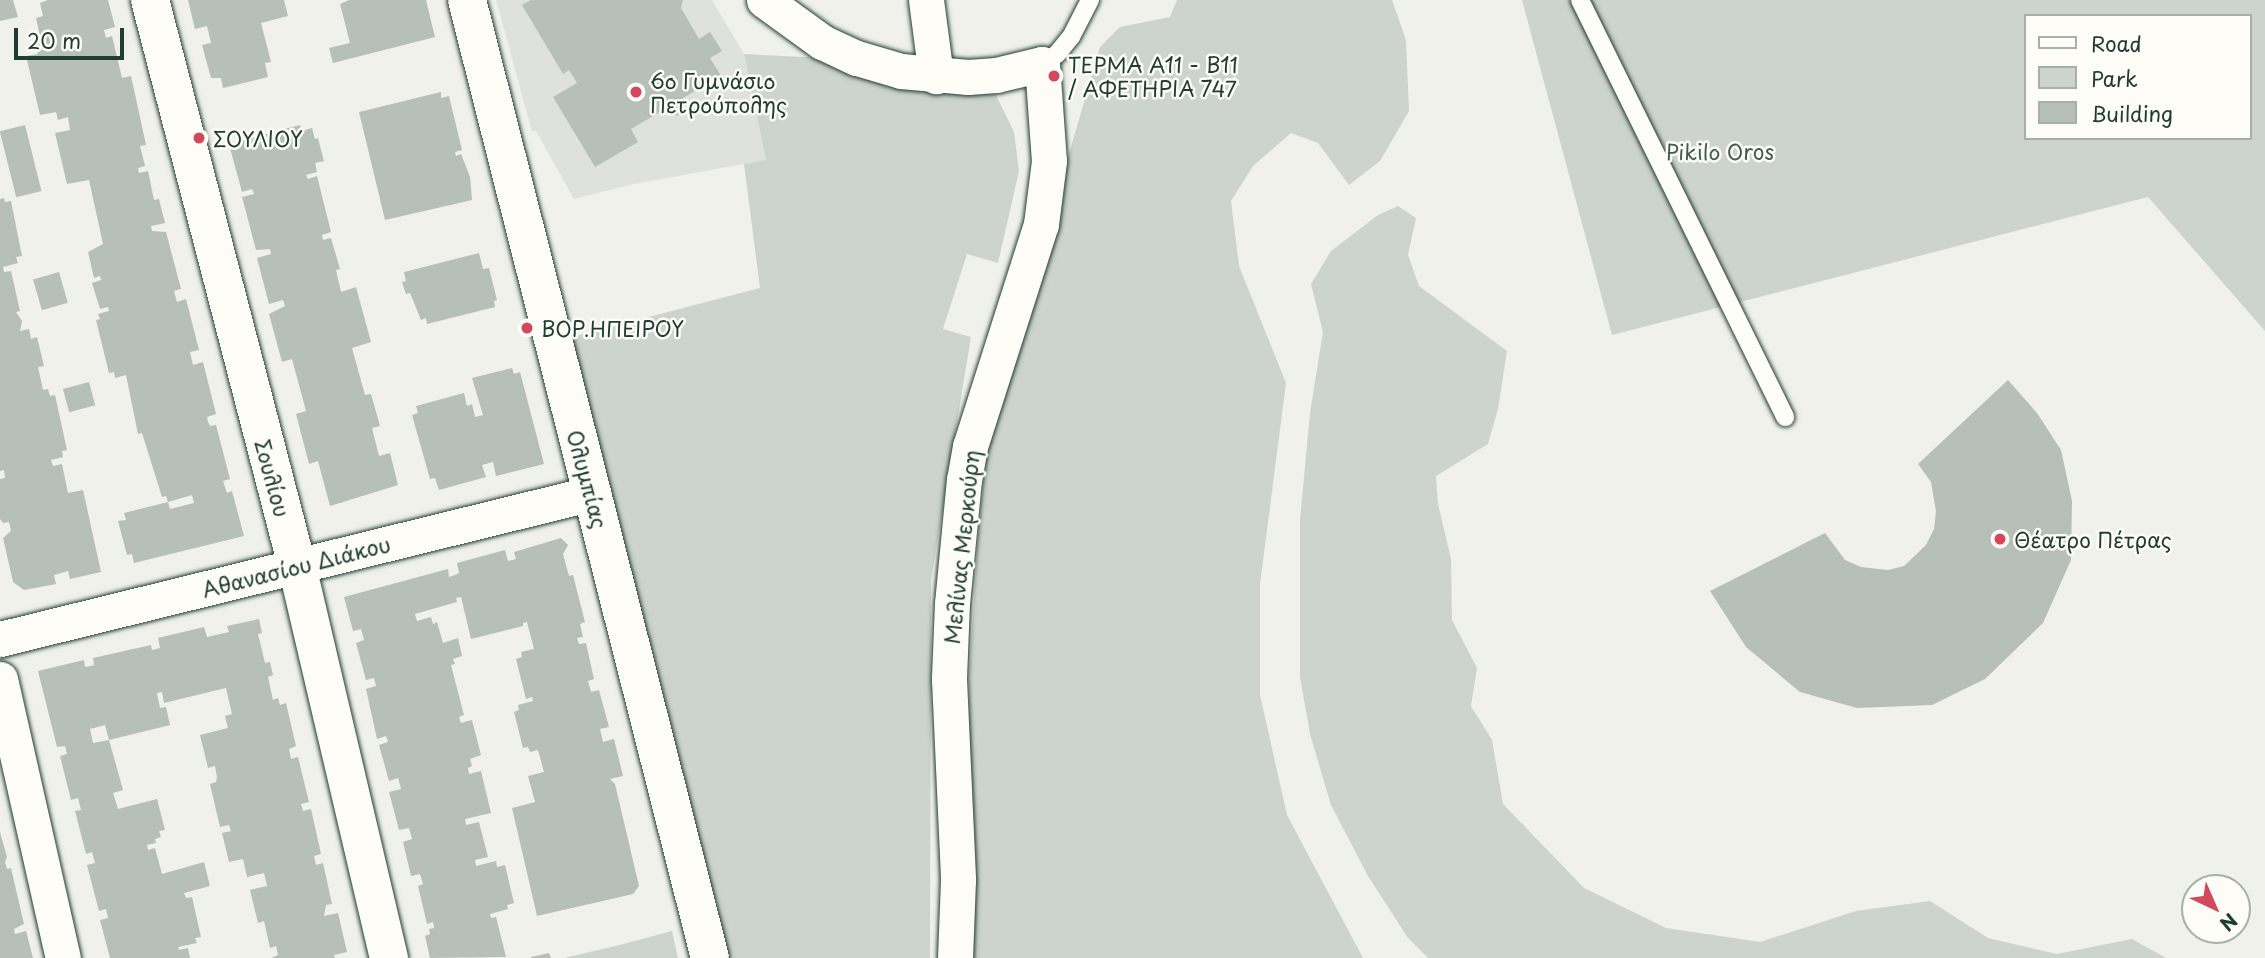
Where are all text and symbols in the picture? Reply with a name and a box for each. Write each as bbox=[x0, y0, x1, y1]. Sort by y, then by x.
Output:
scale bar bbox=[18, 14, 128, 58]
legend bbox=[2024, 14, 2251, 140]
text: 20 m bbox=[27, 24, 81, 56]
text: Road bbox=[2091, 27, 2142, 59]
place label: ΤΕΡΜΑ Α11 - Β11 / ΑΦΕΤΗΡΙΑ 747 bbox=[1068, 51, 1238, 101]
text: Park bbox=[2091, 62, 2138, 94]
place label: 6ο Γυμνάσιο Πετρούπολης bbox=[650, 67, 787, 117]
marker: ΤΕΡΜΑ Α11 - Β11 / ΑΦΕΤΗΡΙΑ 747 bbox=[1046, 68, 1062, 84]
marker: 6ο Γυμνάσιο Πετρούπολης bbox=[628, 84, 644, 100]
text: Building bbox=[2091, 97, 2173, 129]
place label: ΣΟΥΛΙΟΥ bbox=[213, 125, 303, 151]
marker: ΣΟΥΛΙΟΥ bbox=[191, 130, 207, 146]
park label: Pikilo Oros bbox=[1666, 138, 1774, 164]
place label: ΒΟΡ.ΗΠΕΙΡΟΥ bbox=[541, 315, 684, 341]
marker: ΒΟΡ.ΗΠΕΙΡΟΥ bbox=[519, 320, 535, 336]
street label: Ολυμπίας bbox=[563, 427, 613, 531]
street label: Σουλίου bbox=[251, 436, 295, 520]
street label: Μελίνας Μερκούρη bbox=[938, 448, 984, 646]
place label: Θέατρο Πέτρας bbox=[2014, 526, 2171, 552]
street label: Αθανασίου Διάκου bbox=[200, 531, 392, 601]
marker: Θέατρο Πέτρας bbox=[1992, 531, 2008, 547]
north arrow bbox=[2181, 874, 2251, 944]
text: N bbox=[2214, 907, 2244, 938]

